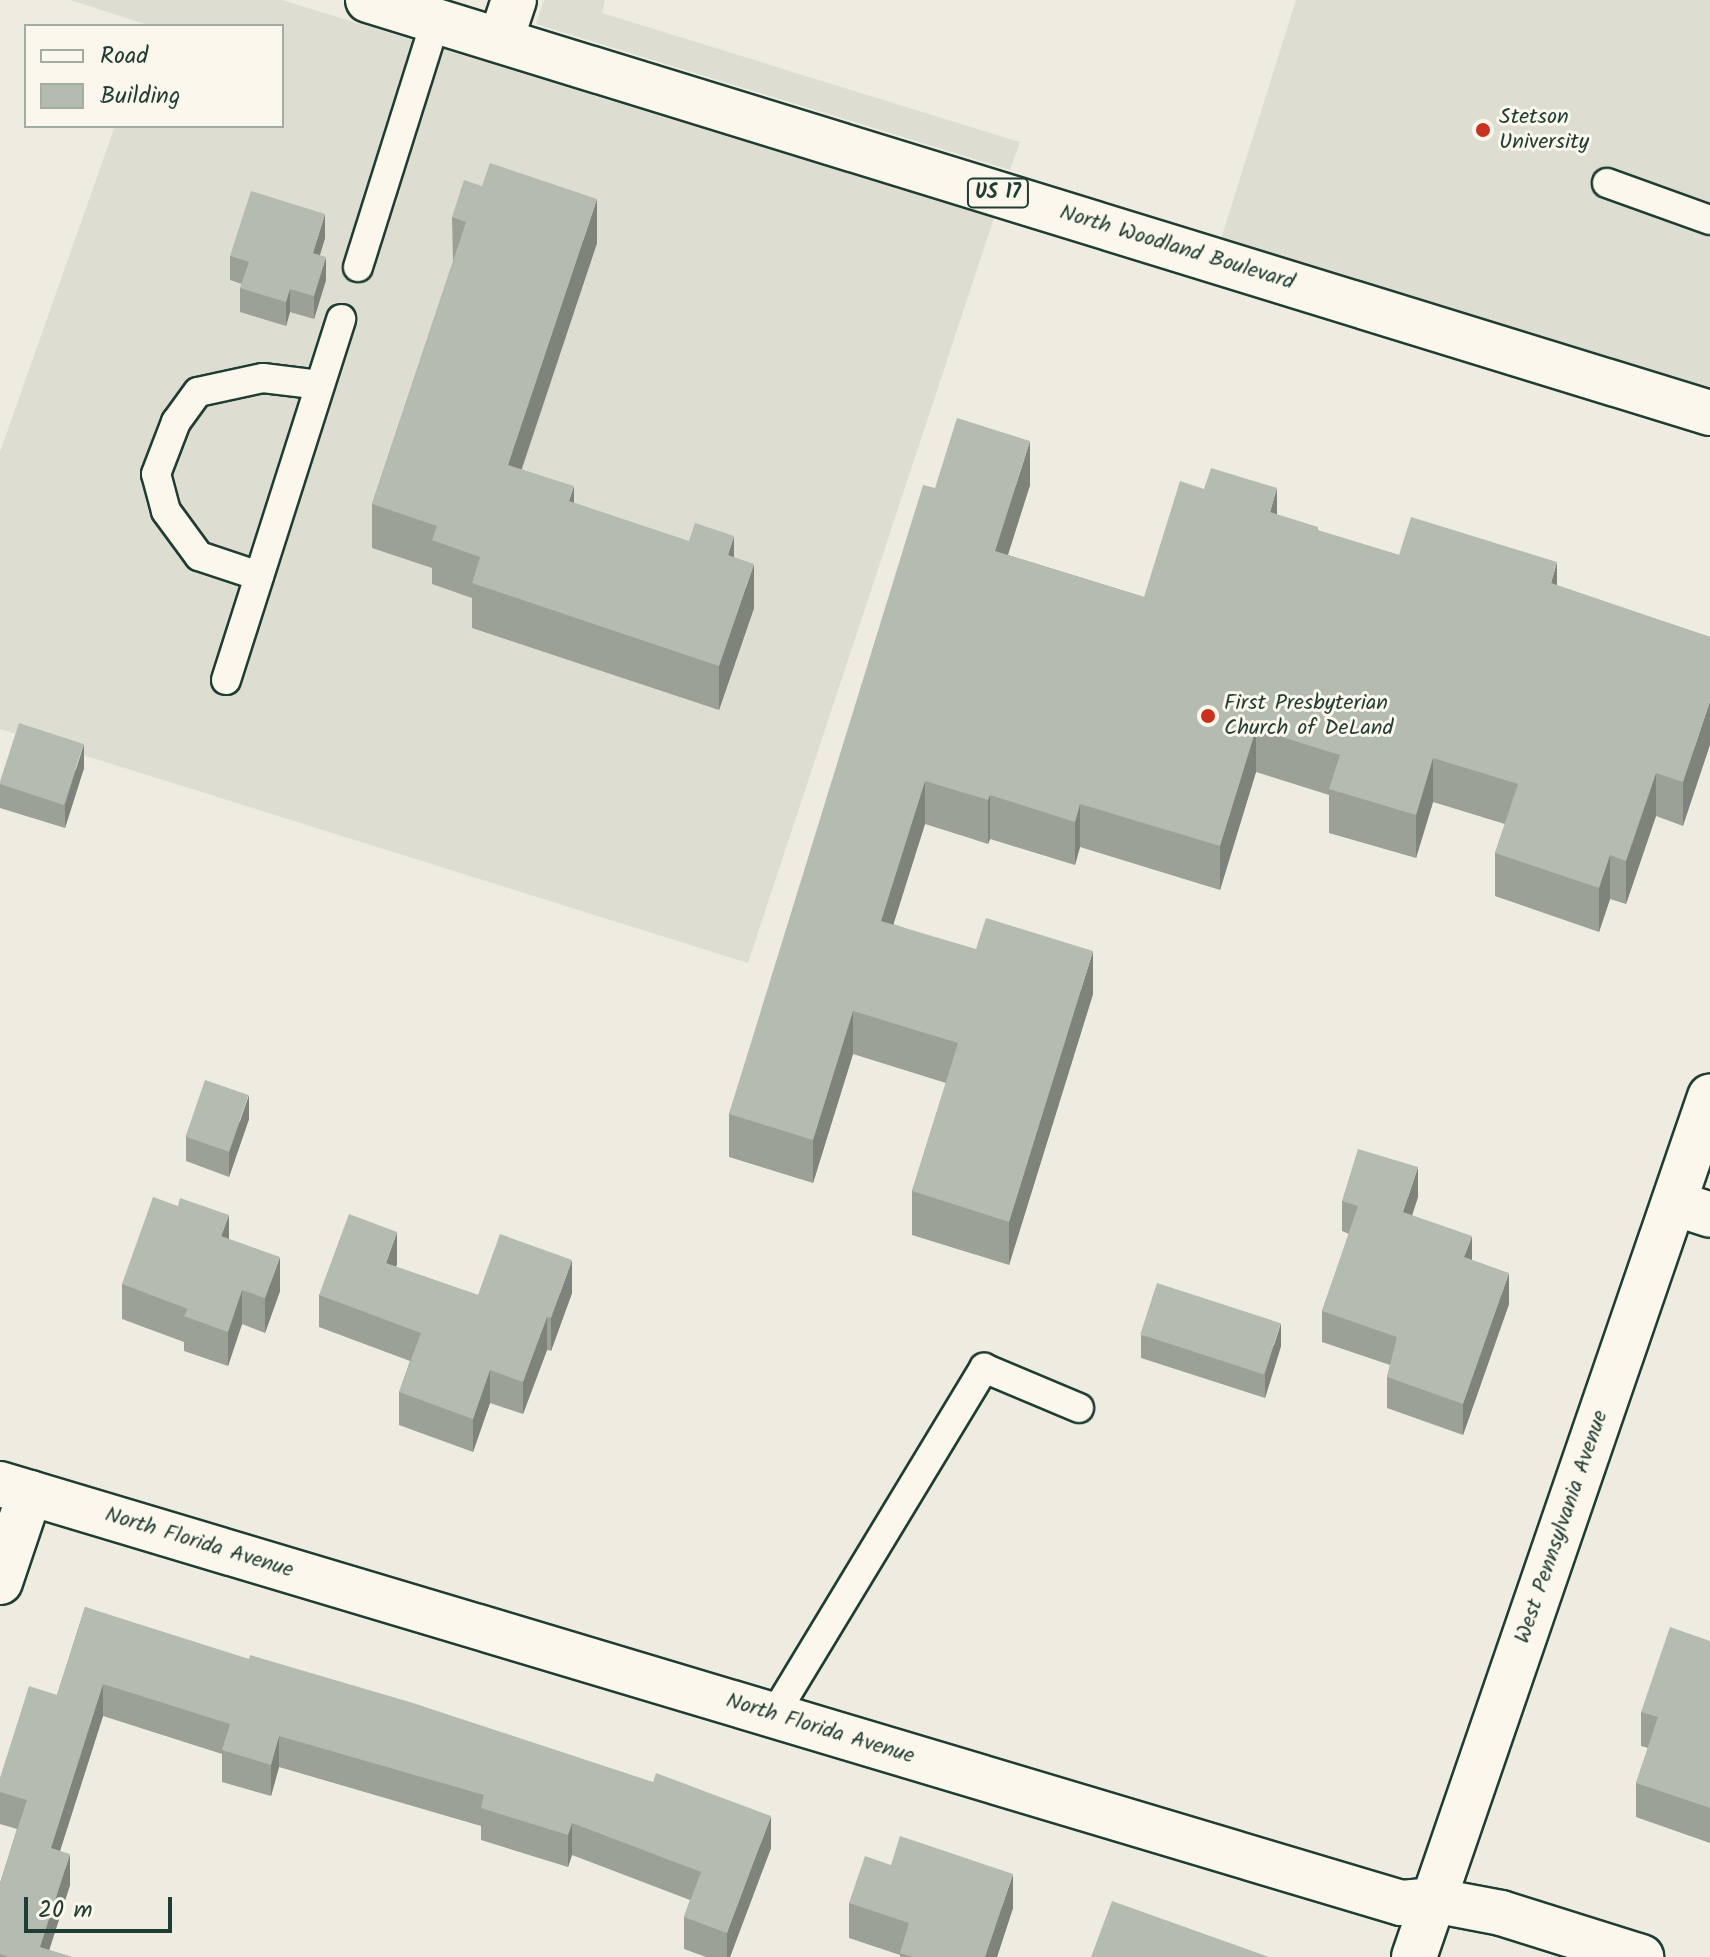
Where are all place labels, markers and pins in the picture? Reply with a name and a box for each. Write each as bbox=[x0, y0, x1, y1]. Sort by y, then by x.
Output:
place label: Stetson University bbox=[1499, 104, 1589, 156]
marker: Stetson University bbox=[1474, 121, 1492, 139]
place label: First Presbyterian Church of DeLand bbox=[1224, 690, 1393, 742]
marker: First Presbyterian Church of DeLand bbox=[1199, 707, 1217, 725]

